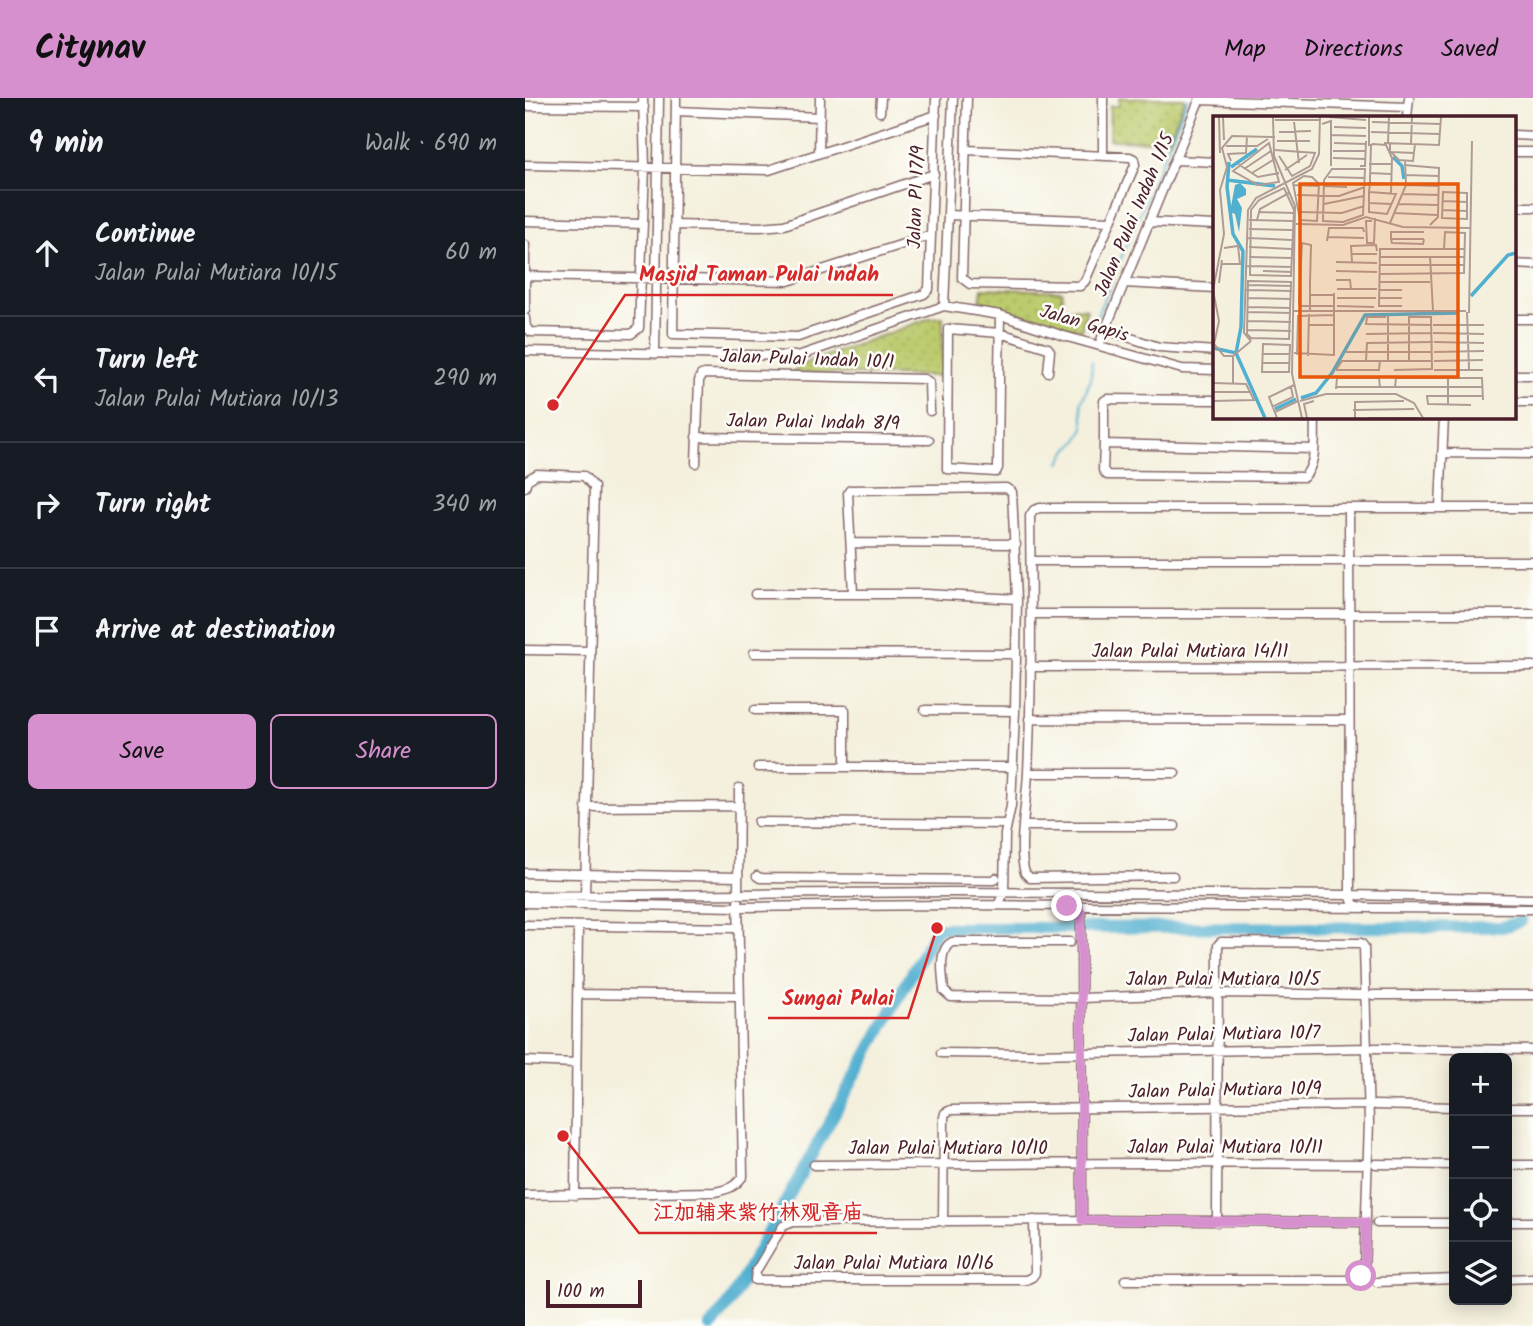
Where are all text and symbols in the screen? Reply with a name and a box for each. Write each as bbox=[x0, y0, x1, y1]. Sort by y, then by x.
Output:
text: Citynav bbox=[35, 23, 145, 76]
text: Map bbox=[1224, 30, 1266, 69]
text: Directions bbox=[1304, 30, 1403, 69]
text: Saved bbox=[1441, 30, 1498, 69]
inset map bbox=[1213, 116, 1515, 418]
text: 9 min bbox=[28, 120, 104, 168]
text: Walk · 690 m bbox=[365, 126, 497, 162]
street label: Jalan Pulai Indah 1/15 bbox=[1087, 127, 1184, 302]
street label: Jalan PI 17/9 bbox=[900, 145, 934, 249]
text: Continue bbox=[95, 214, 196, 256]
icon: ahead bbox=[28, 234, 66, 272]
text: 60 m bbox=[445, 235, 497, 271]
callout: Masjid Taman Pulai Indah bbox=[625, 253, 893, 295]
text: Jalan Pulai Mutiara 10/15 bbox=[95, 256, 338, 292]
text: Masjid Taman Pulai Indah bbox=[639, 259, 879, 292]
street label: Jalan Gapis bbox=[1036, 297, 1132, 351]
text: Turn left bbox=[95, 340, 198, 382]
street label: Jalan Pulai Indah 10/1 bbox=[719, 342, 895, 378]
icon: left bbox=[28, 360, 66, 398]
text: 290 m bbox=[433, 361, 497, 397]
text: Jalan Pulai Mutiara 10/13 bbox=[95, 382, 338, 418]
street label: Jalan Pulai Indah 8/9 bbox=[726, 406, 900, 440]
text: Turn right bbox=[95, 484, 211, 526]
icon: right bbox=[28, 486, 66, 524]
text: 340 m bbox=[432, 487, 497, 523]
text: Arrive at destination bbox=[95, 610, 335, 652]
icon: arrive bbox=[28, 612, 66, 650]
street label: Jalan Pulai Mutiara 14/11 bbox=[1091, 637, 1289, 667]
button: Save bbox=[28, 714, 256, 789]
button: Share bbox=[270, 714, 497, 789]
route end bbox=[1051, 890, 1082, 921]
street label: Jalan Pulai Mutiara 10/5 bbox=[1126, 965, 1322, 995]
callout: Sungai Pulai bbox=[768, 976, 908, 1018]
text: Sungai Pulai bbox=[782, 983, 894, 1016]
street label: Jalan Pulai Mutiara 10/7 bbox=[1127, 1018, 1322, 1052]
map controls bbox=[1449, 1053, 1512, 1305]
button: + bbox=[1449, 1053, 1512, 1116]
street label: Jalan Pulai Mutiara 10/9 bbox=[1128, 1074, 1322, 1108]
button: − bbox=[1449, 1116, 1512, 1179]
street label: Jalan Pulai Mutiara 10/11 bbox=[1127, 1133, 1323, 1163]
street label: Jalan Pulai Mutiara 10/10 bbox=[848, 1134, 1048, 1164]
button: locate bbox=[1449, 1179, 1512, 1242]
callout: 江加辅来紫竹林观音庙 bbox=[639, 1191, 877, 1233]
text: 江加辅来紫竹林观音庙 bbox=[653, 1197, 863, 1230]
button: layers bbox=[1449, 1242, 1512, 1305]
street label: Jalan Pulai Mutiara 10/16 bbox=[794, 1249, 994, 1279]
route start bbox=[1345, 1260, 1376, 1291]
scale bar bbox=[546, 1277, 642, 1309]
text: 100 m bbox=[557, 1277, 605, 1307]

